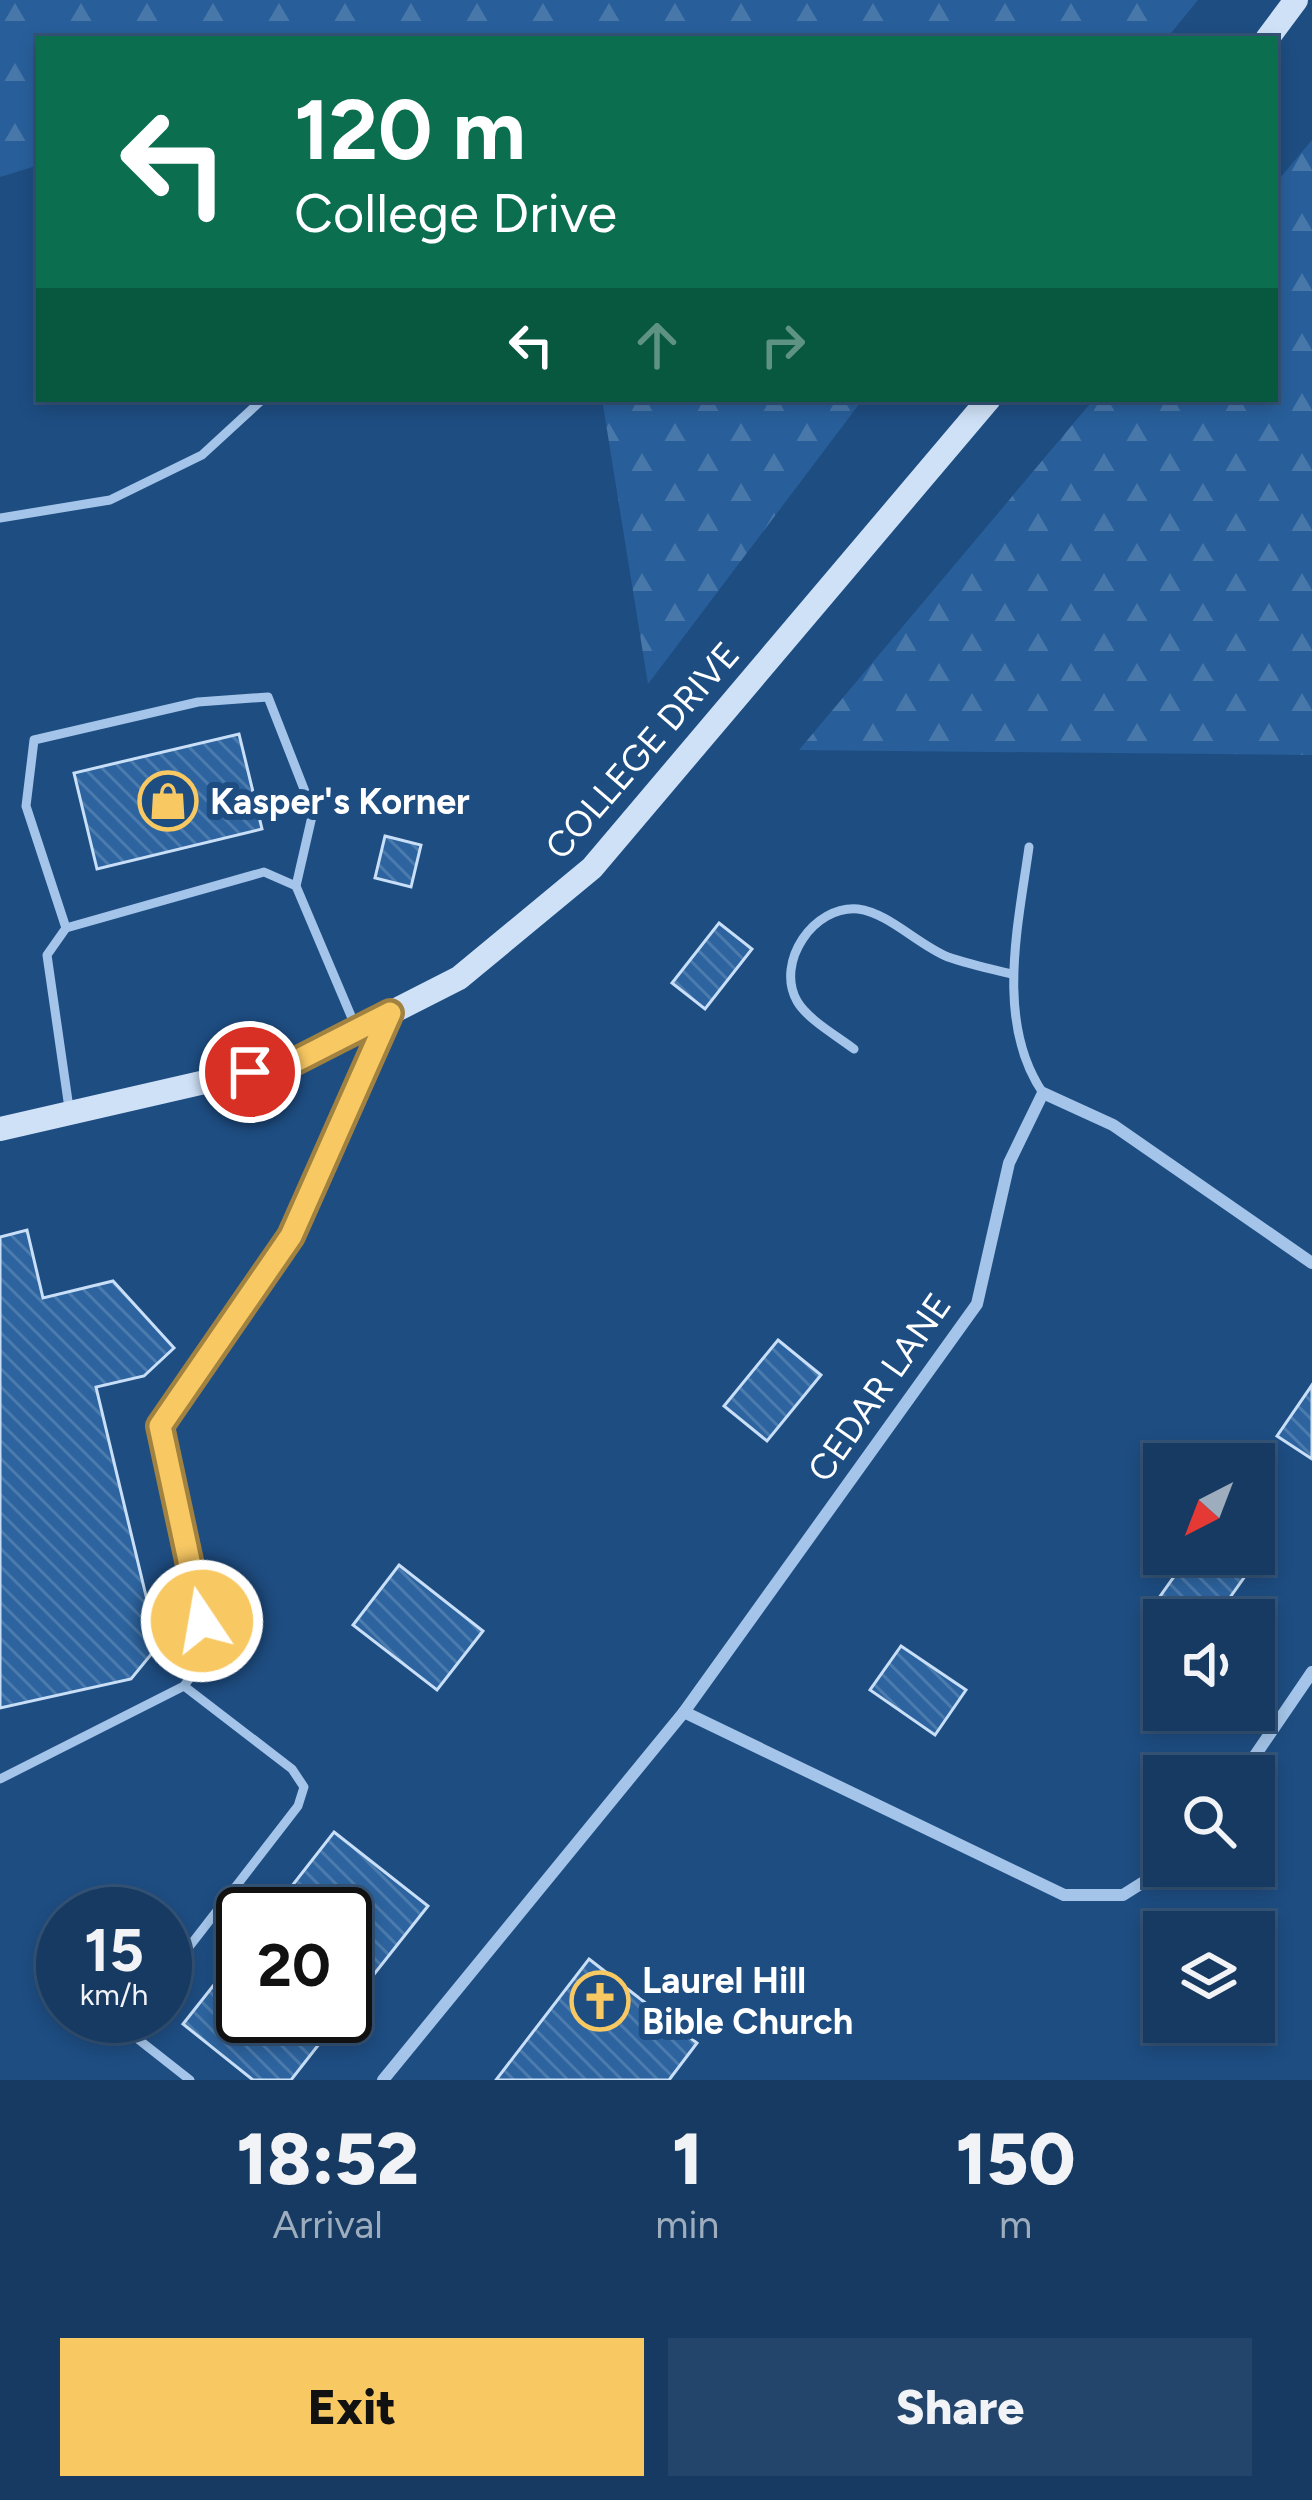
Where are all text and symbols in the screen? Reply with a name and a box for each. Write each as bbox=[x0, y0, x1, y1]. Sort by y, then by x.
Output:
text: 120 m bbox=[294, 79, 526, 180]
icon: left bbox=[96, 84, 252, 240]
text: College Drive bbox=[294, 181, 617, 246]
icon: left bbox=[498, 312, 564, 378]
icon: ahead bbox=[624, 312, 690, 378]
icon: right bbox=[750, 312, 816, 378]
street label: COLLEGE DRIVE bbox=[536, 633, 748, 868]
shop icon: Kasper's Korner bbox=[137, 770, 199, 832]
place label: Kasper's Korner bbox=[210, 780, 470, 823]
pin bbox=[199, 1021, 301, 1123]
icon: arrive bbox=[217, 1039, 283, 1105]
street label: CEDAR LANE bbox=[799, 1285, 960, 1490]
north arrow bbox=[1143, 1443, 1275, 1575]
map controls bbox=[1143, 1443, 1275, 2043]
position arrow bbox=[139, 1558, 265, 1684]
button: sound bbox=[1143, 1599, 1275, 1731]
button: search bbox=[1143, 1755, 1275, 1887]
speed limit sign: 20 bbox=[216, 1887, 372, 2043]
button: layers bbox=[1143, 1911, 1275, 2043]
text: 15 bbox=[84, 1914, 144, 1986]
place label: Laurel Hill Bible Church bbox=[642, 1959, 853, 2043]
church icon: Laurel Hill Bible Church bbox=[569, 1970, 631, 2032]
text: km/h bbox=[80, 1976, 148, 2013]
text: 18:52 bbox=[236, 2116, 419, 2202]
text: 1 bbox=[672, 2116, 703, 2202]
text: 150 bbox=[956, 2116, 1076, 2202]
text: Arrival bbox=[273, 2201, 383, 2248]
text: min bbox=[655, 2201, 719, 2248]
text: m bbox=[999, 2201, 1032, 2248]
button: Exit bbox=[60, 2338, 644, 2476]
button: Share bbox=[668, 2338, 1252, 2476]

